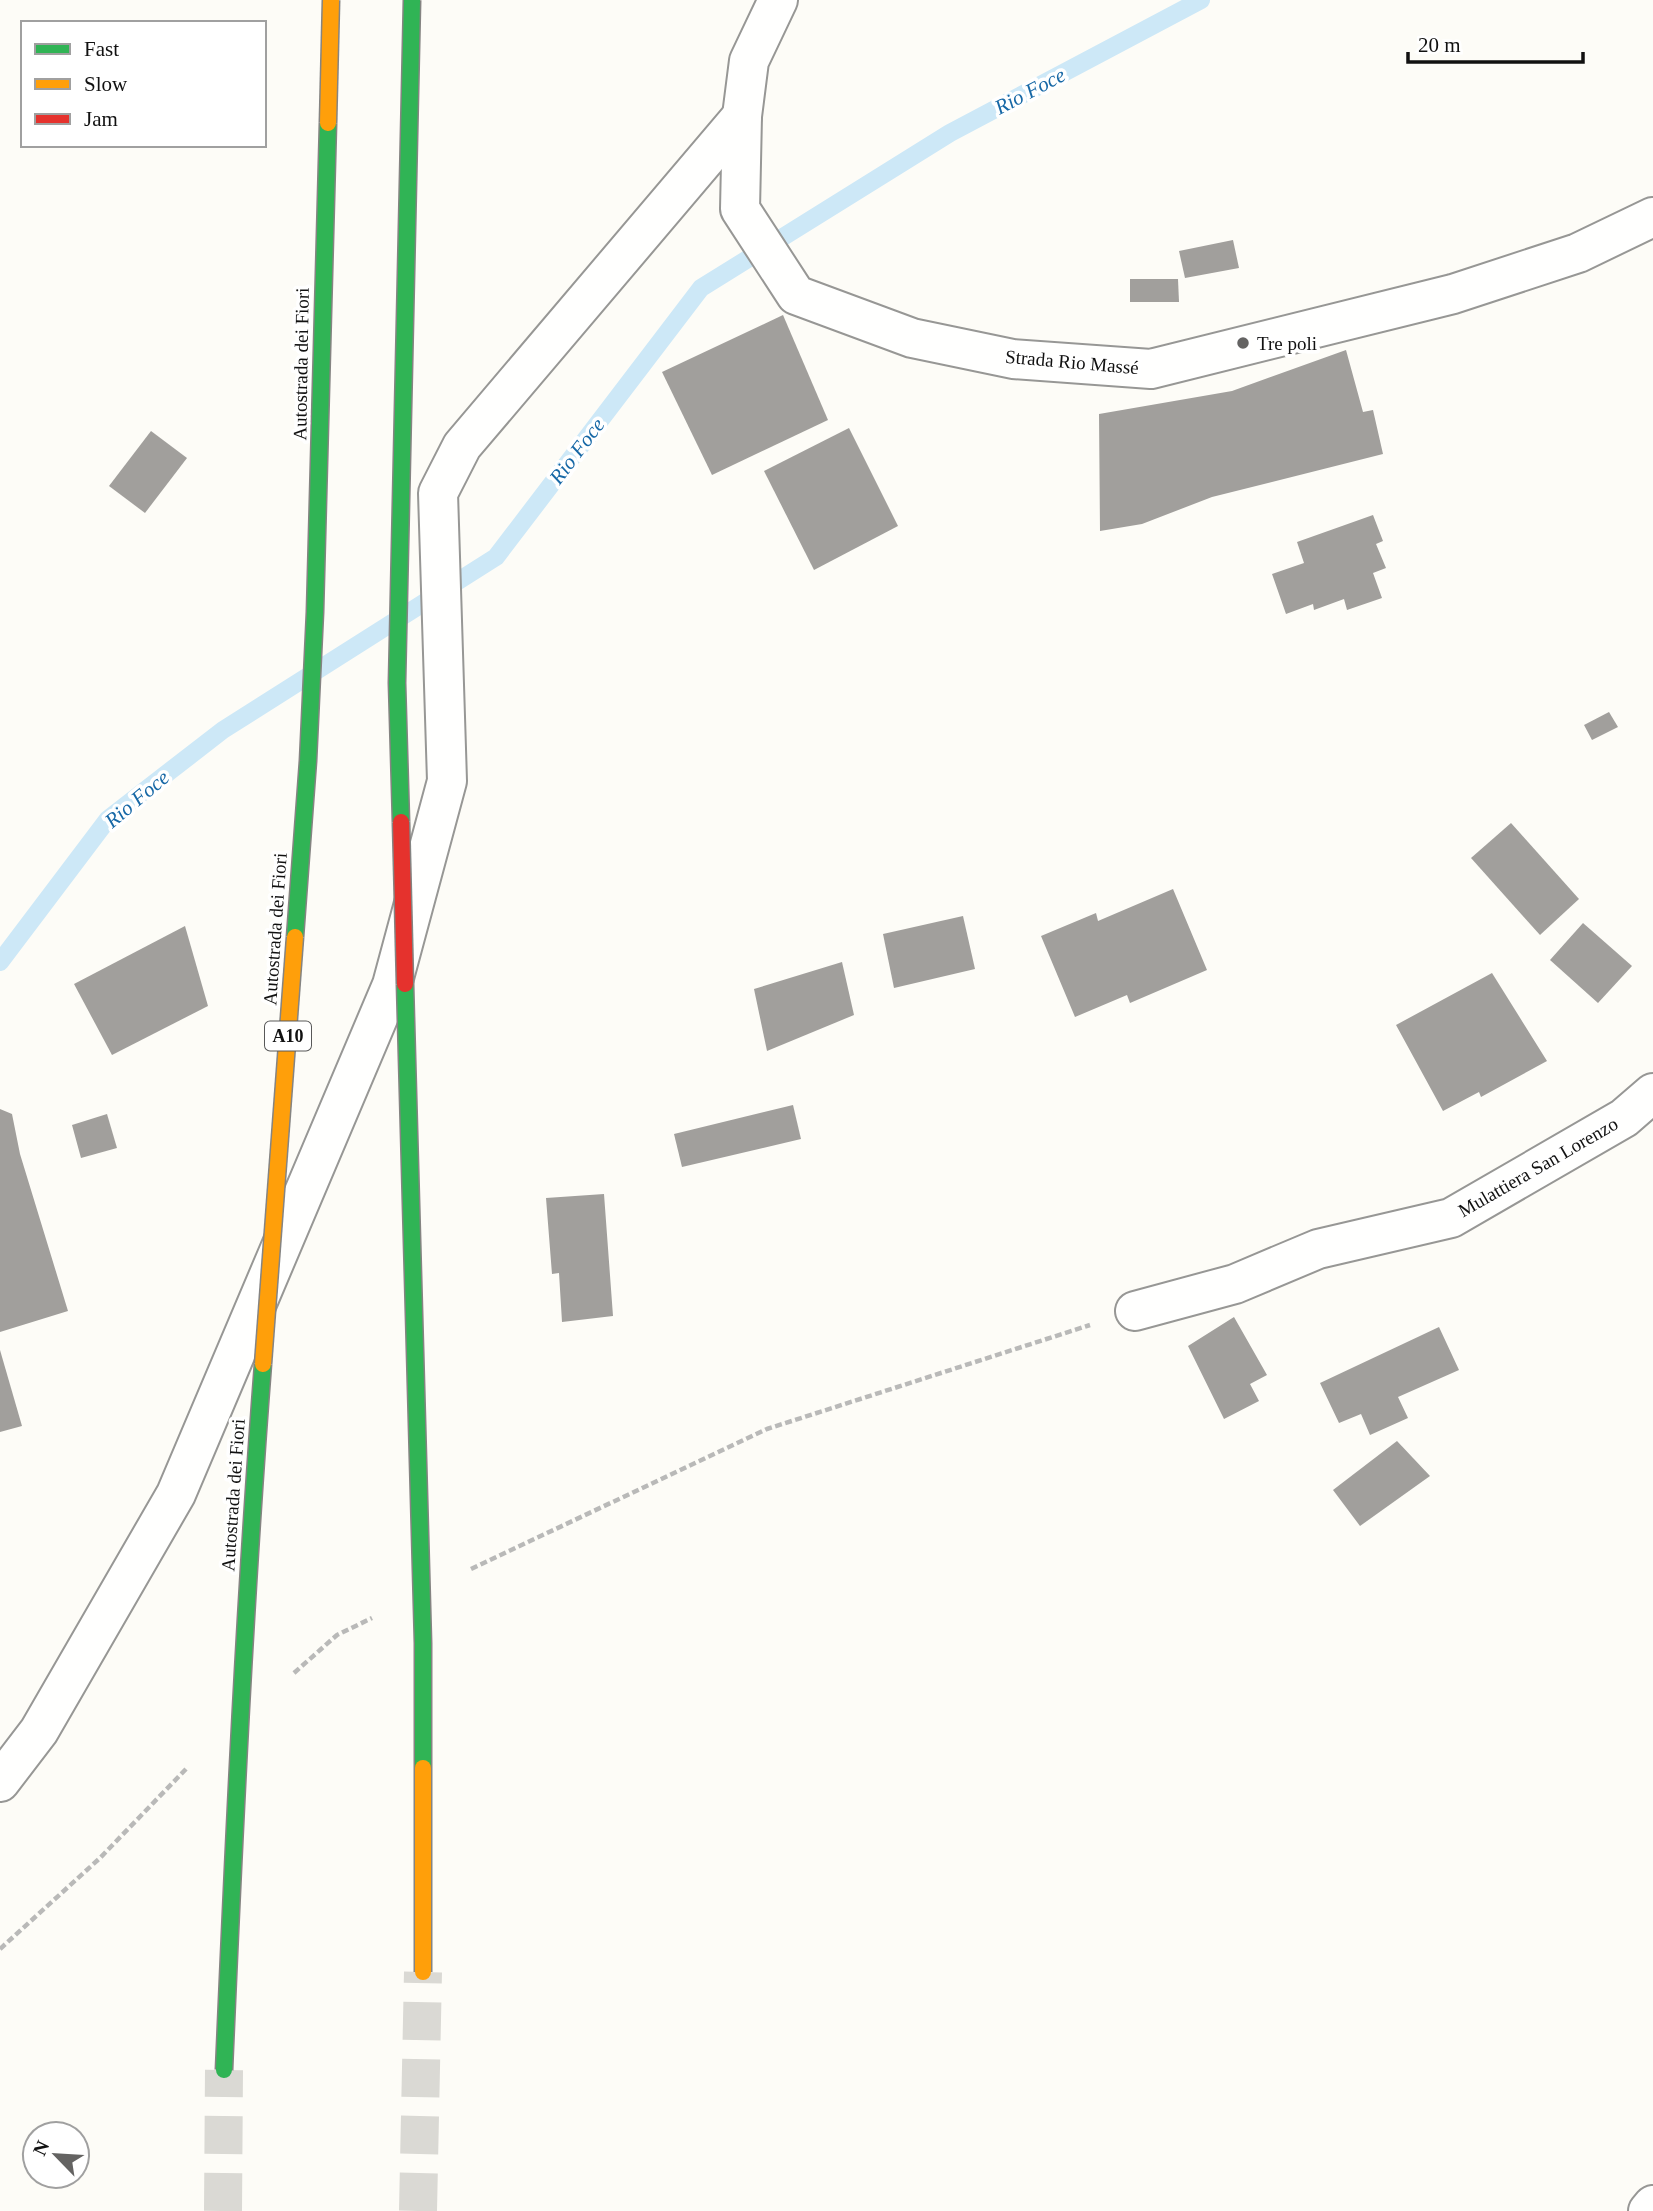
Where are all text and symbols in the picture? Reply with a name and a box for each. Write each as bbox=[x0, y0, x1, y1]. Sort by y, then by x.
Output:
legend bbox=[21, 21, 266, 147]
scale bar bbox=[1408, 21, 1583, 65]
text: 20 m bbox=[1418, 33, 1461, 57]
text: Fast bbox=[84, 37, 119, 61]
water label: Rio Foce bbox=[990, 62, 1069, 120]
text: Slow bbox=[84, 72, 128, 96]
text: Jam bbox=[84, 107, 118, 131]
street label: Autostrada dei Fiori bbox=[289, 287, 313, 441]
place label: Tre poli bbox=[1257, 333, 1317, 354]
marker: Tre poli bbox=[1235, 335, 1251, 351]
street label: Strada Rio Massé bbox=[1004, 346, 1140, 378]
water label: Rio Foce bbox=[544, 413, 610, 490]
water label: Rio Foce bbox=[99, 765, 174, 833]
street label: Autostrada dei Fiori bbox=[259, 852, 291, 1006]
road number: A10 bbox=[265, 1021, 311, 1050]
street label: Mulattiera San Lorenzo bbox=[1455, 1113, 1621, 1221]
street label: Autostrada dei Fiori bbox=[217, 1418, 249, 1572]
north arrow bbox=[21, 2120, 91, 2190]
text: N bbox=[29, 2137, 54, 2159]

